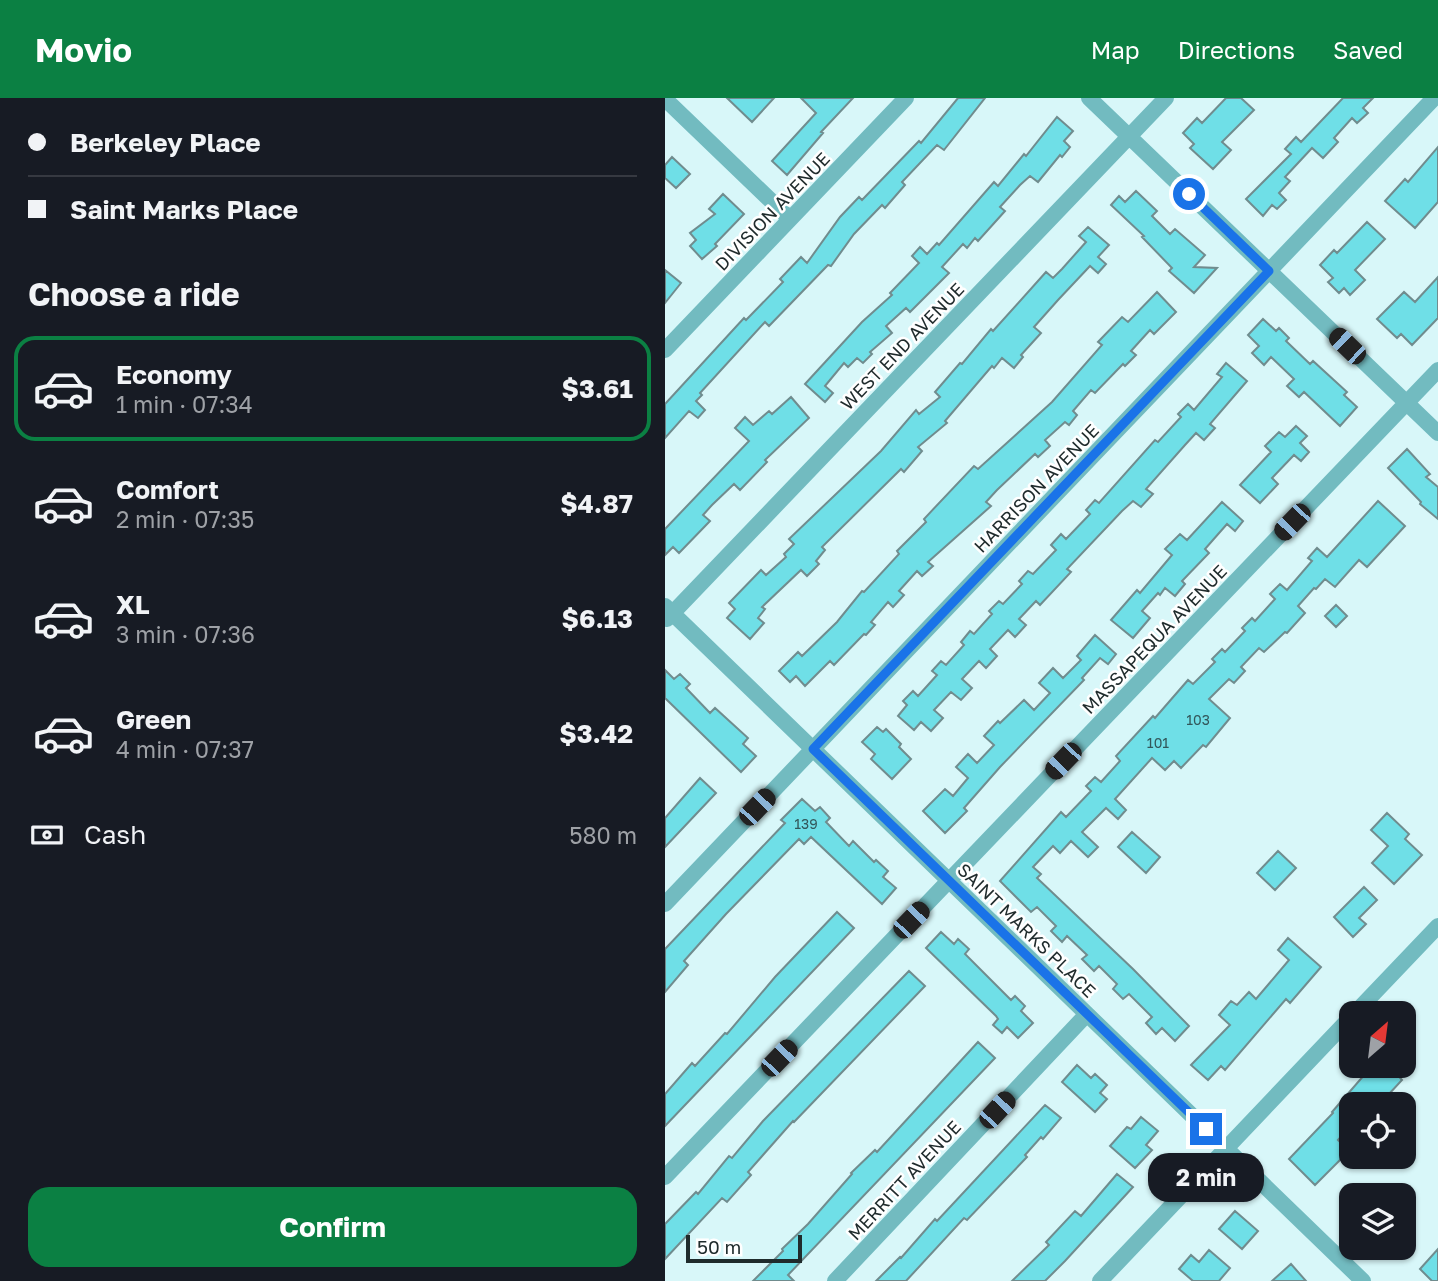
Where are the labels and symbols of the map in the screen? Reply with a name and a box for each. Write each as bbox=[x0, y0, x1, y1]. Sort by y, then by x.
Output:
street label: DIVISION AVENUE bbox=[710, 147, 834, 275]
route start bbox=[1173, 178, 1205, 210]
street label: WEST END AVENUE bbox=[836, 278, 968, 414]
car bbox=[1325, 324, 1370, 368]
street label: HARRISON AVENUE bbox=[969, 419, 1103, 557]
car bbox=[1270, 500, 1315, 544]
street label: MASSAPEQUA AVENUE bbox=[1077, 560, 1231, 718]
house number: 103 bbox=[1186, 711, 1210, 728]
house number: 101 bbox=[1147, 734, 1169, 751]
car bbox=[1041, 739, 1086, 783]
car bbox=[735, 785, 780, 829]
house number: 139 bbox=[794, 815, 818, 832]
street label: SAINT MARKS PLACE bbox=[953, 858, 1101, 1002]
car bbox=[889, 898, 934, 942]
north arrow bbox=[1339, 1001, 1416, 1078]
car bbox=[757, 1036, 802, 1080]
car bbox=[975, 1087, 1020, 1133]
route end bbox=[1190, 1113, 1222, 1145]
street label: MERRITT AVENUE bbox=[843, 1116, 965, 1244]
callout: 2 min bbox=[1148, 1154, 1264, 1202]
scale bar bbox=[686, 1232, 801, 1264]

